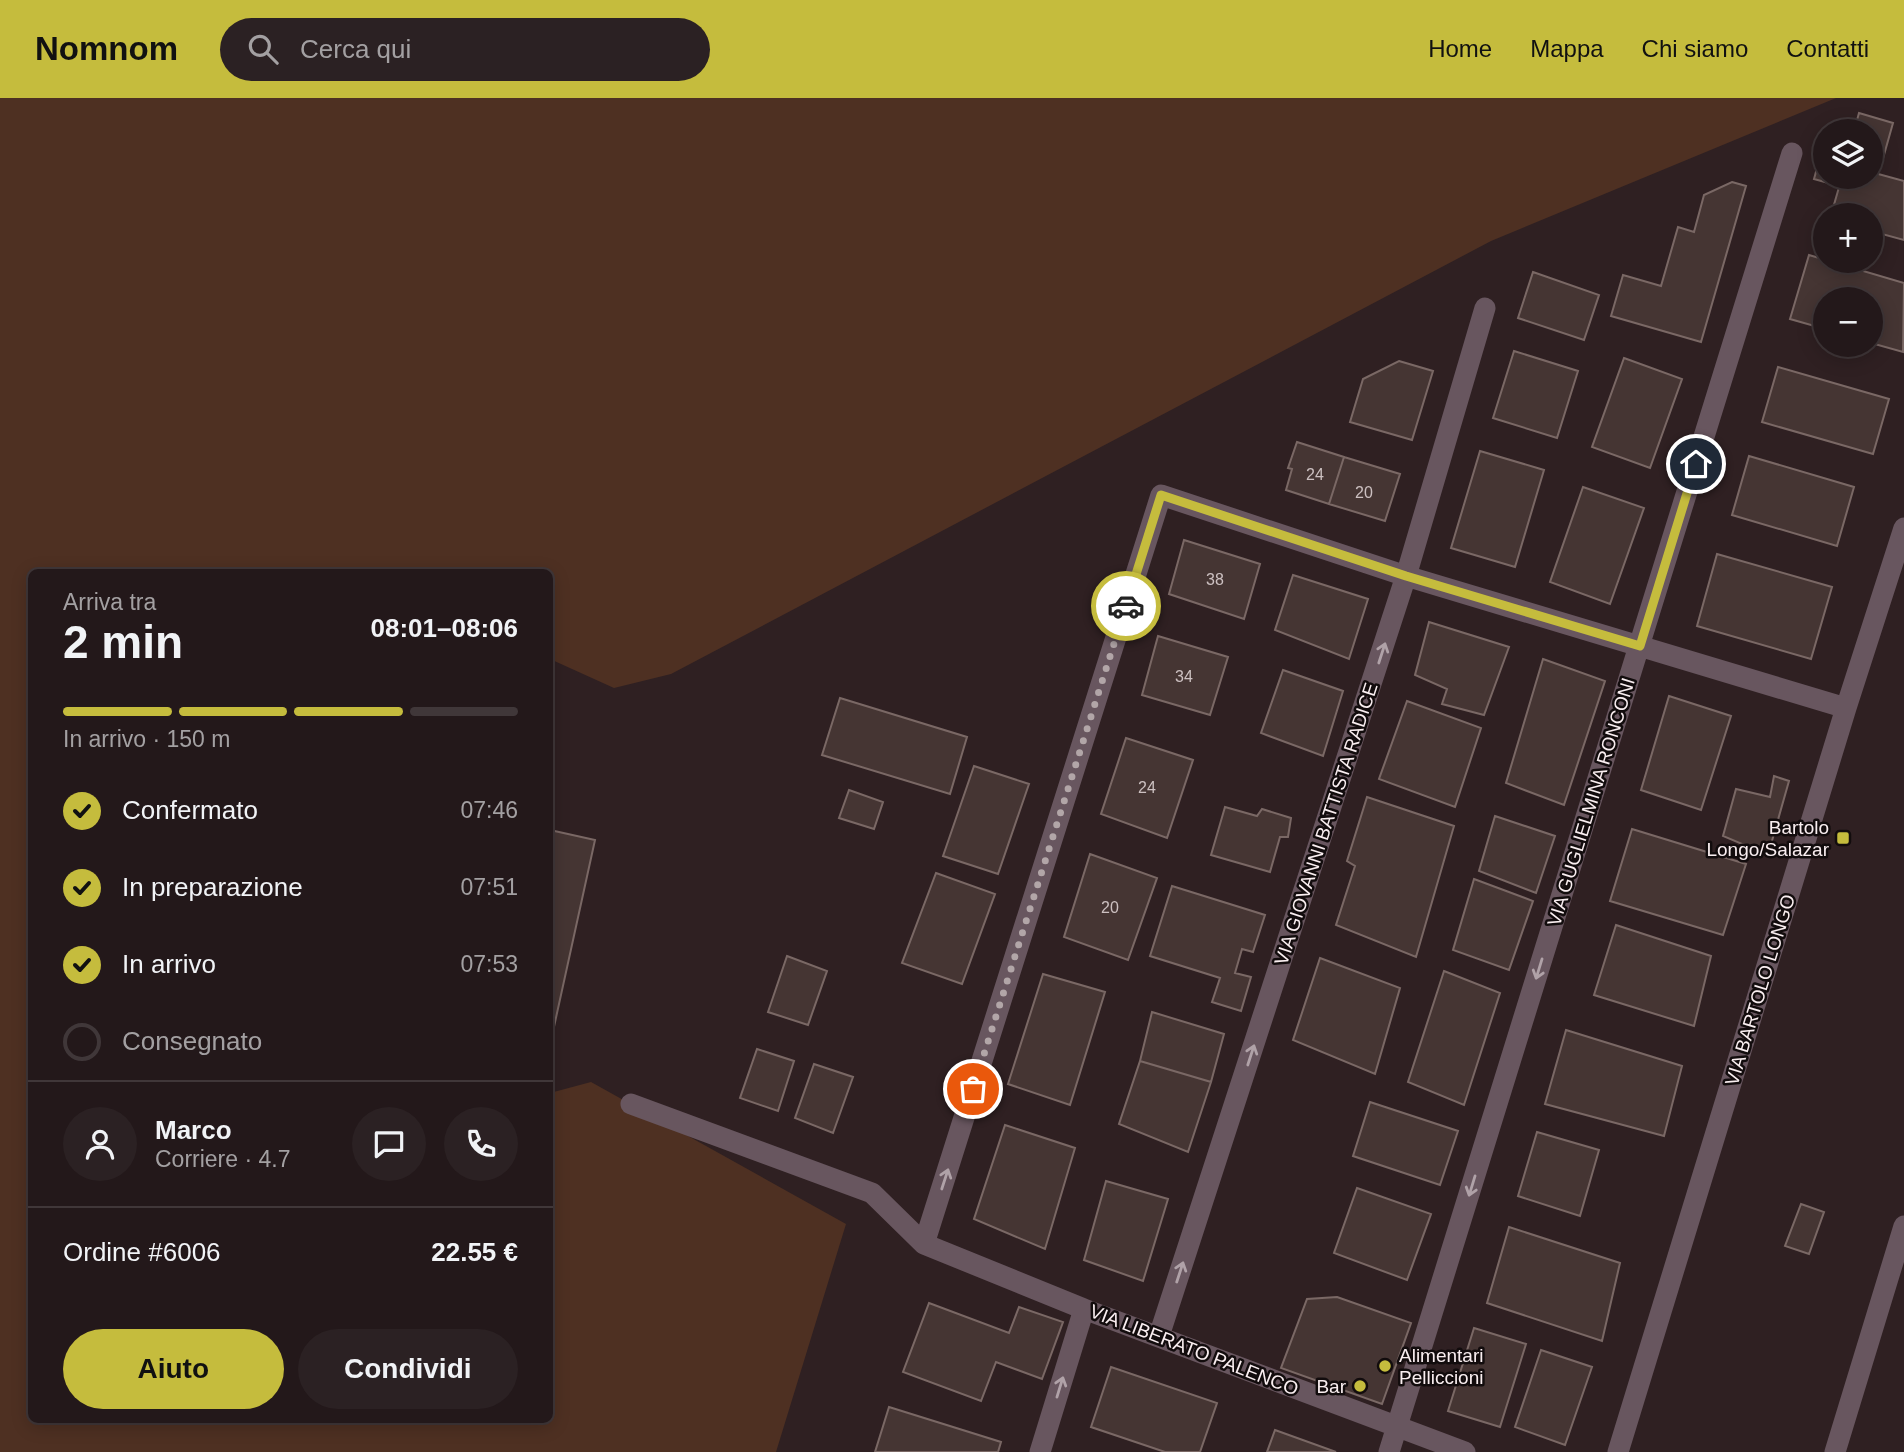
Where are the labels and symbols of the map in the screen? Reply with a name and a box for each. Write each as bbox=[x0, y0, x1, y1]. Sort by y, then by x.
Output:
pin bbox=[1666, 434, 1726, 494]
house number: 24 bbox=[1306, 466, 1324, 483]
house number: 20 bbox=[1355, 484, 1373, 501]
courier bbox=[1091, 571, 1161, 641]
house number: 38 bbox=[1206, 571, 1224, 588]
one-way arrow bbox=[1376, 642, 1389, 664]
house number: 34 bbox=[1175, 668, 1193, 685]
street label: VIA GUGLIELMINA RONCONI bbox=[1543, 675, 1639, 929]
street label: VIA GIOVANNI BATTISTA RADICE bbox=[1270, 680, 1382, 968]
house number: 24 bbox=[1138, 779, 1156, 796]
place label: Bartolo Longo/Salazar bbox=[1706, 817, 1830, 860]
marker: Bartolo Longo/Salazar bbox=[1835, 830, 1851, 846]
street label: VIA BARTOLO LONGO bbox=[1721, 892, 1799, 1088]
house number: 20 bbox=[1101, 899, 1119, 916]
one-way arrow bbox=[1532, 957, 1545, 979]
one-way arrow bbox=[1246, 1045, 1258, 1067]
pin bbox=[943, 1059, 1003, 1119]
one-way arrow bbox=[939, 1168, 952, 1190]
one-way arrow bbox=[1464, 1175, 1477, 1197]
one-way arrow bbox=[1175, 1261, 1187, 1283]
street label: VIA LIBERATO PALENCO bbox=[1087, 1300, 1301, 1400]
place label: Alimentari Pelliccioni bbox=[1399, 1345, 1483, 1388]
marker: Alimentari Pelliccioni bbox=[1377, 1358, 1393, 1374]
one-way arrow bbox=[1054, 1376, 1067, 1398]
place label: Bar bbox=[1316, 1376, 1347, 1397]
marker: Bar bbox=[1352, 1378, 1368, 1394]

